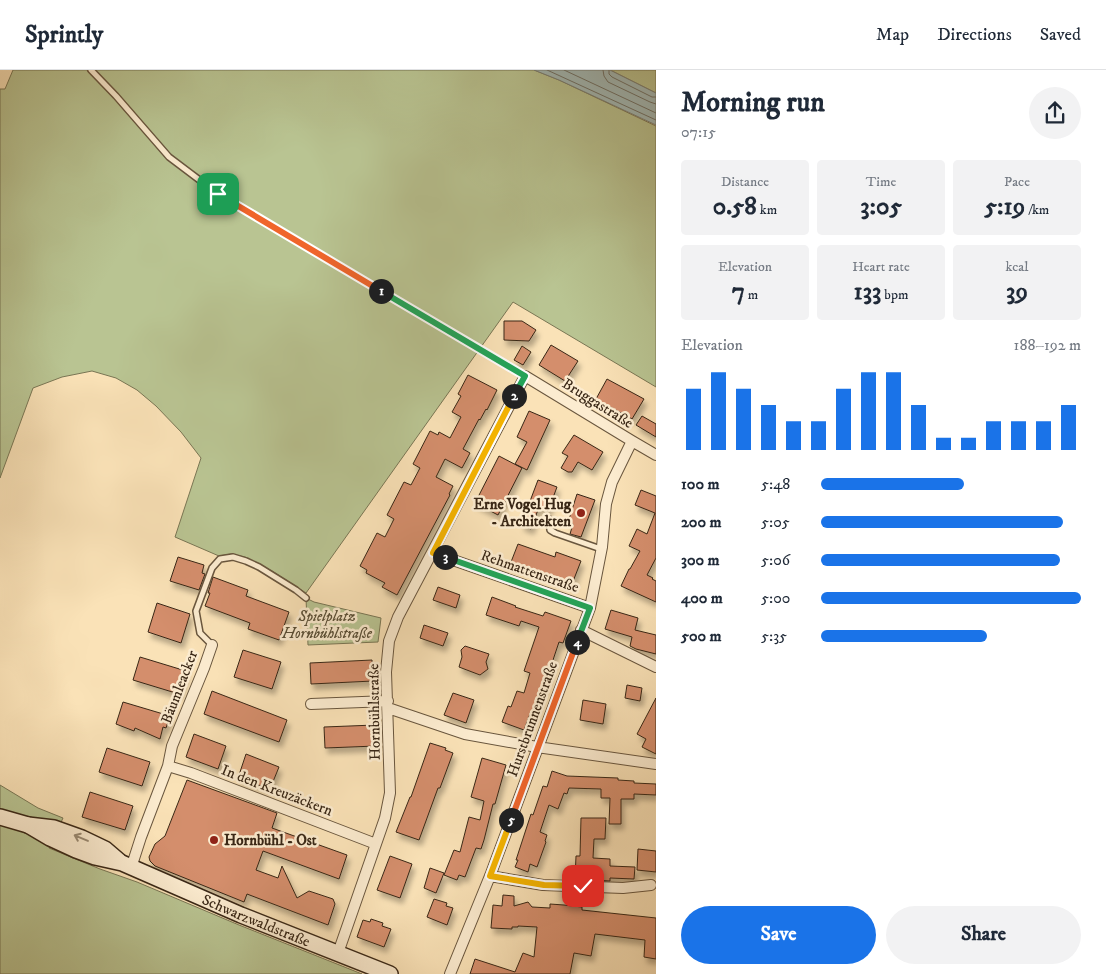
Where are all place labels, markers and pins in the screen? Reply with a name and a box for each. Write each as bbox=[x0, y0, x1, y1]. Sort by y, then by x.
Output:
pin bbox=[197, 173, 239, 215]
pin: 1 bbox=[368, 278, 394, 304]
pin: 2 bbox=[502, 384, 526, 408]
place label: Erne Vogel Hug - Architekten bbox=[473, 495, 572, 531]
marker: Erne Vogel Hug - Architekten bbox=[575, 507, 587, 519]
pin: 3 bbox=[432, 544, 458, 570]
pin: 4 bbox=[564, 630, 590, 654]
pin: 5 bbox=[498, 808, 524, 832]
place label: Hornbühl - Ost bbox=[224, 831, 317, 850]
marker: Hornbühl - Ost bbox=[208, 834, 220, 846]
pin bbox=[562, 865, 604, 907]

